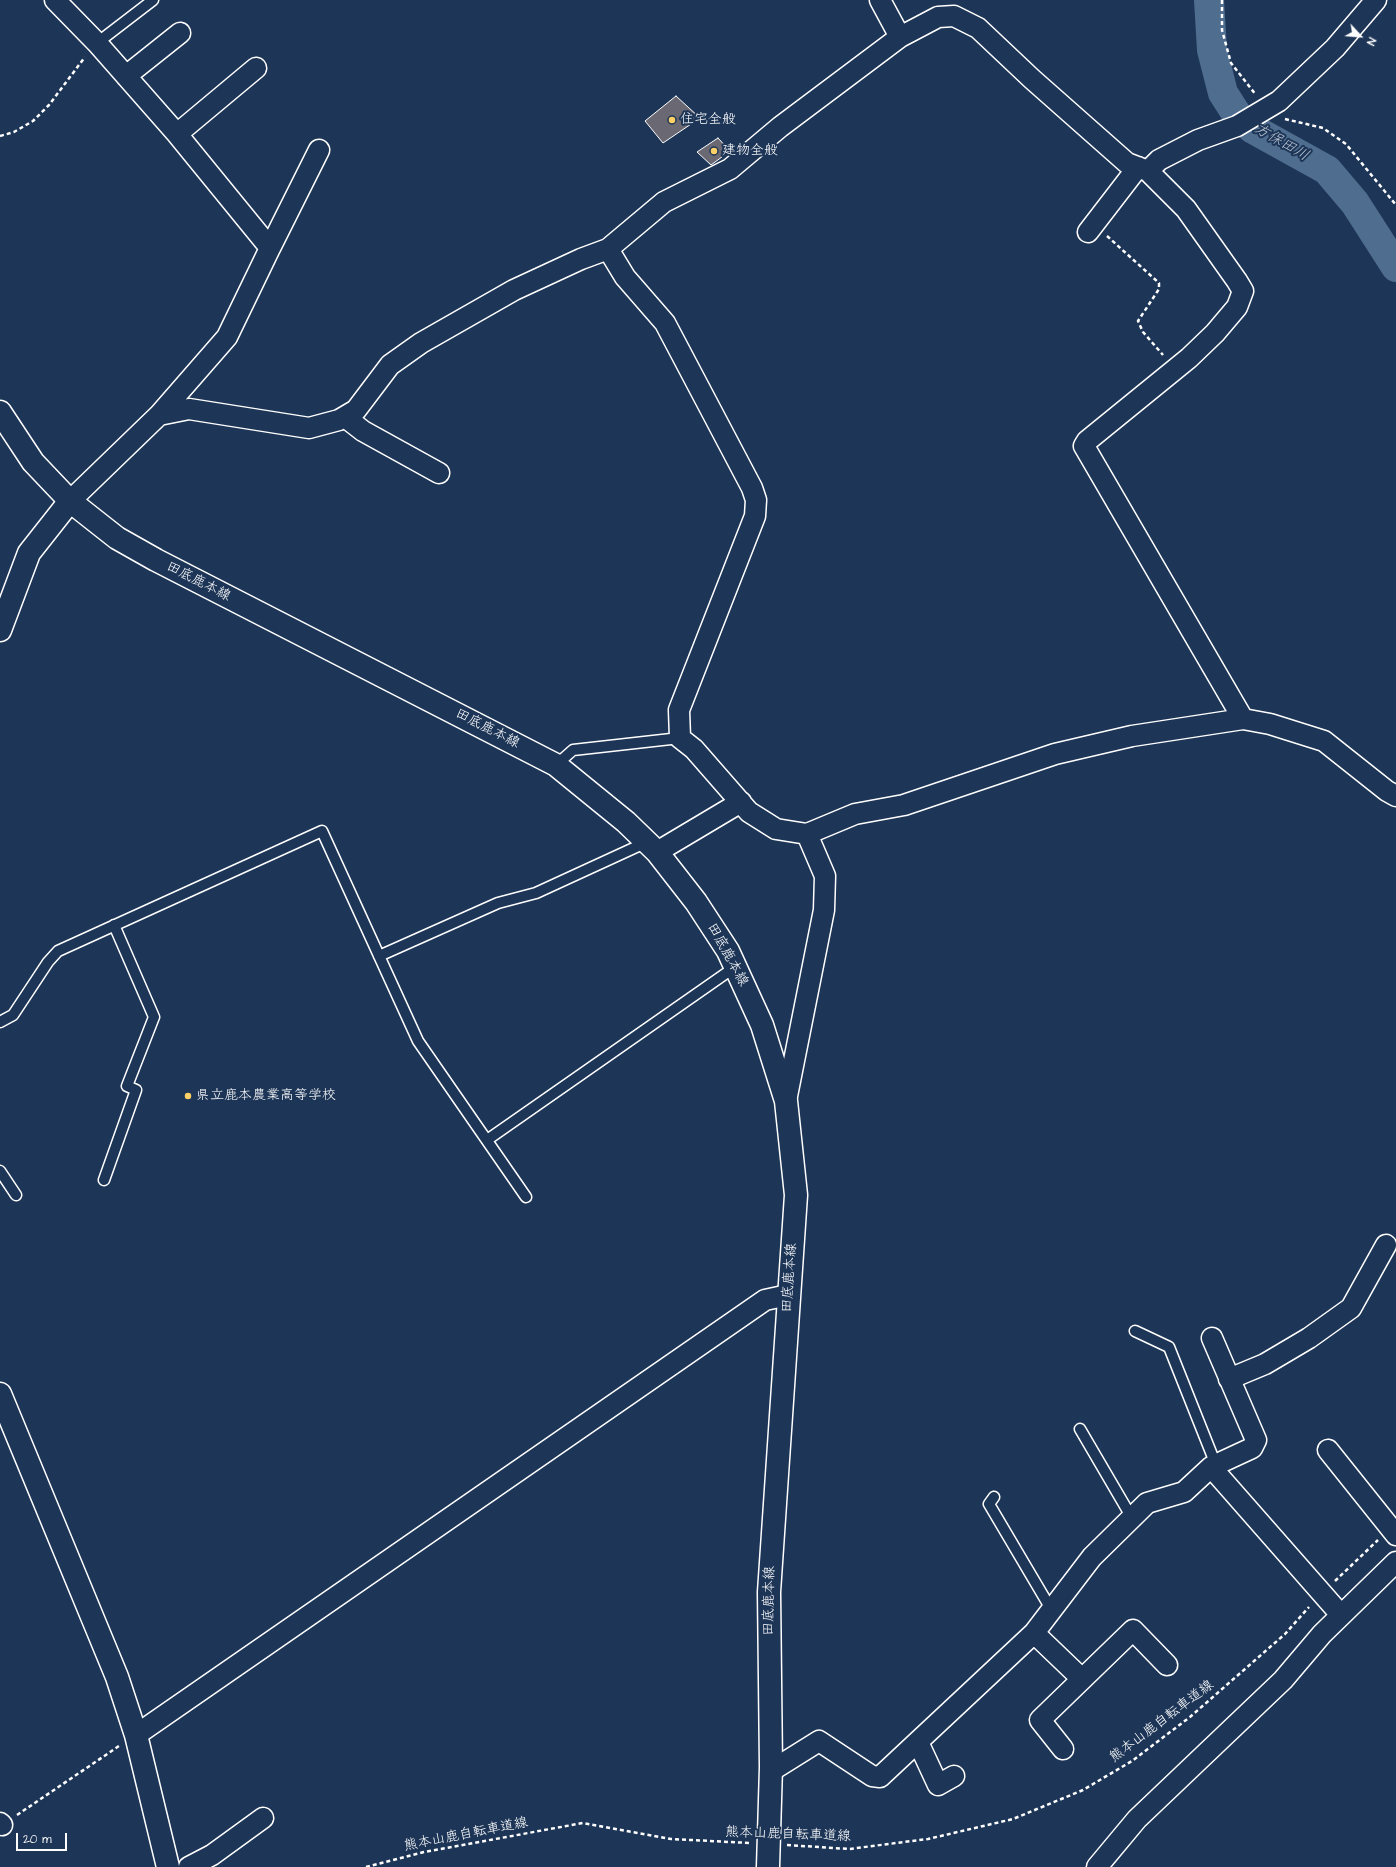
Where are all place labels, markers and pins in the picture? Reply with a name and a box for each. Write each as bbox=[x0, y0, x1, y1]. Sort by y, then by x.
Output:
place label: 住宅全般 bbox=[680, 112, 736, 128]
marker: 住宅全般 bbox=[667, 115, 677, 125]
place label: 建物全般 bbox=[722, 143, 778, 159]
marker: 建物全般 bbox=[709, 146, 719, 156]
place label: 県立鹿本農業高等学校 bbox=[196, 1088, 336, 1104]
marker: 県立鹿本農業高等学校 bbox=[183, 1091, 193, 1101]

